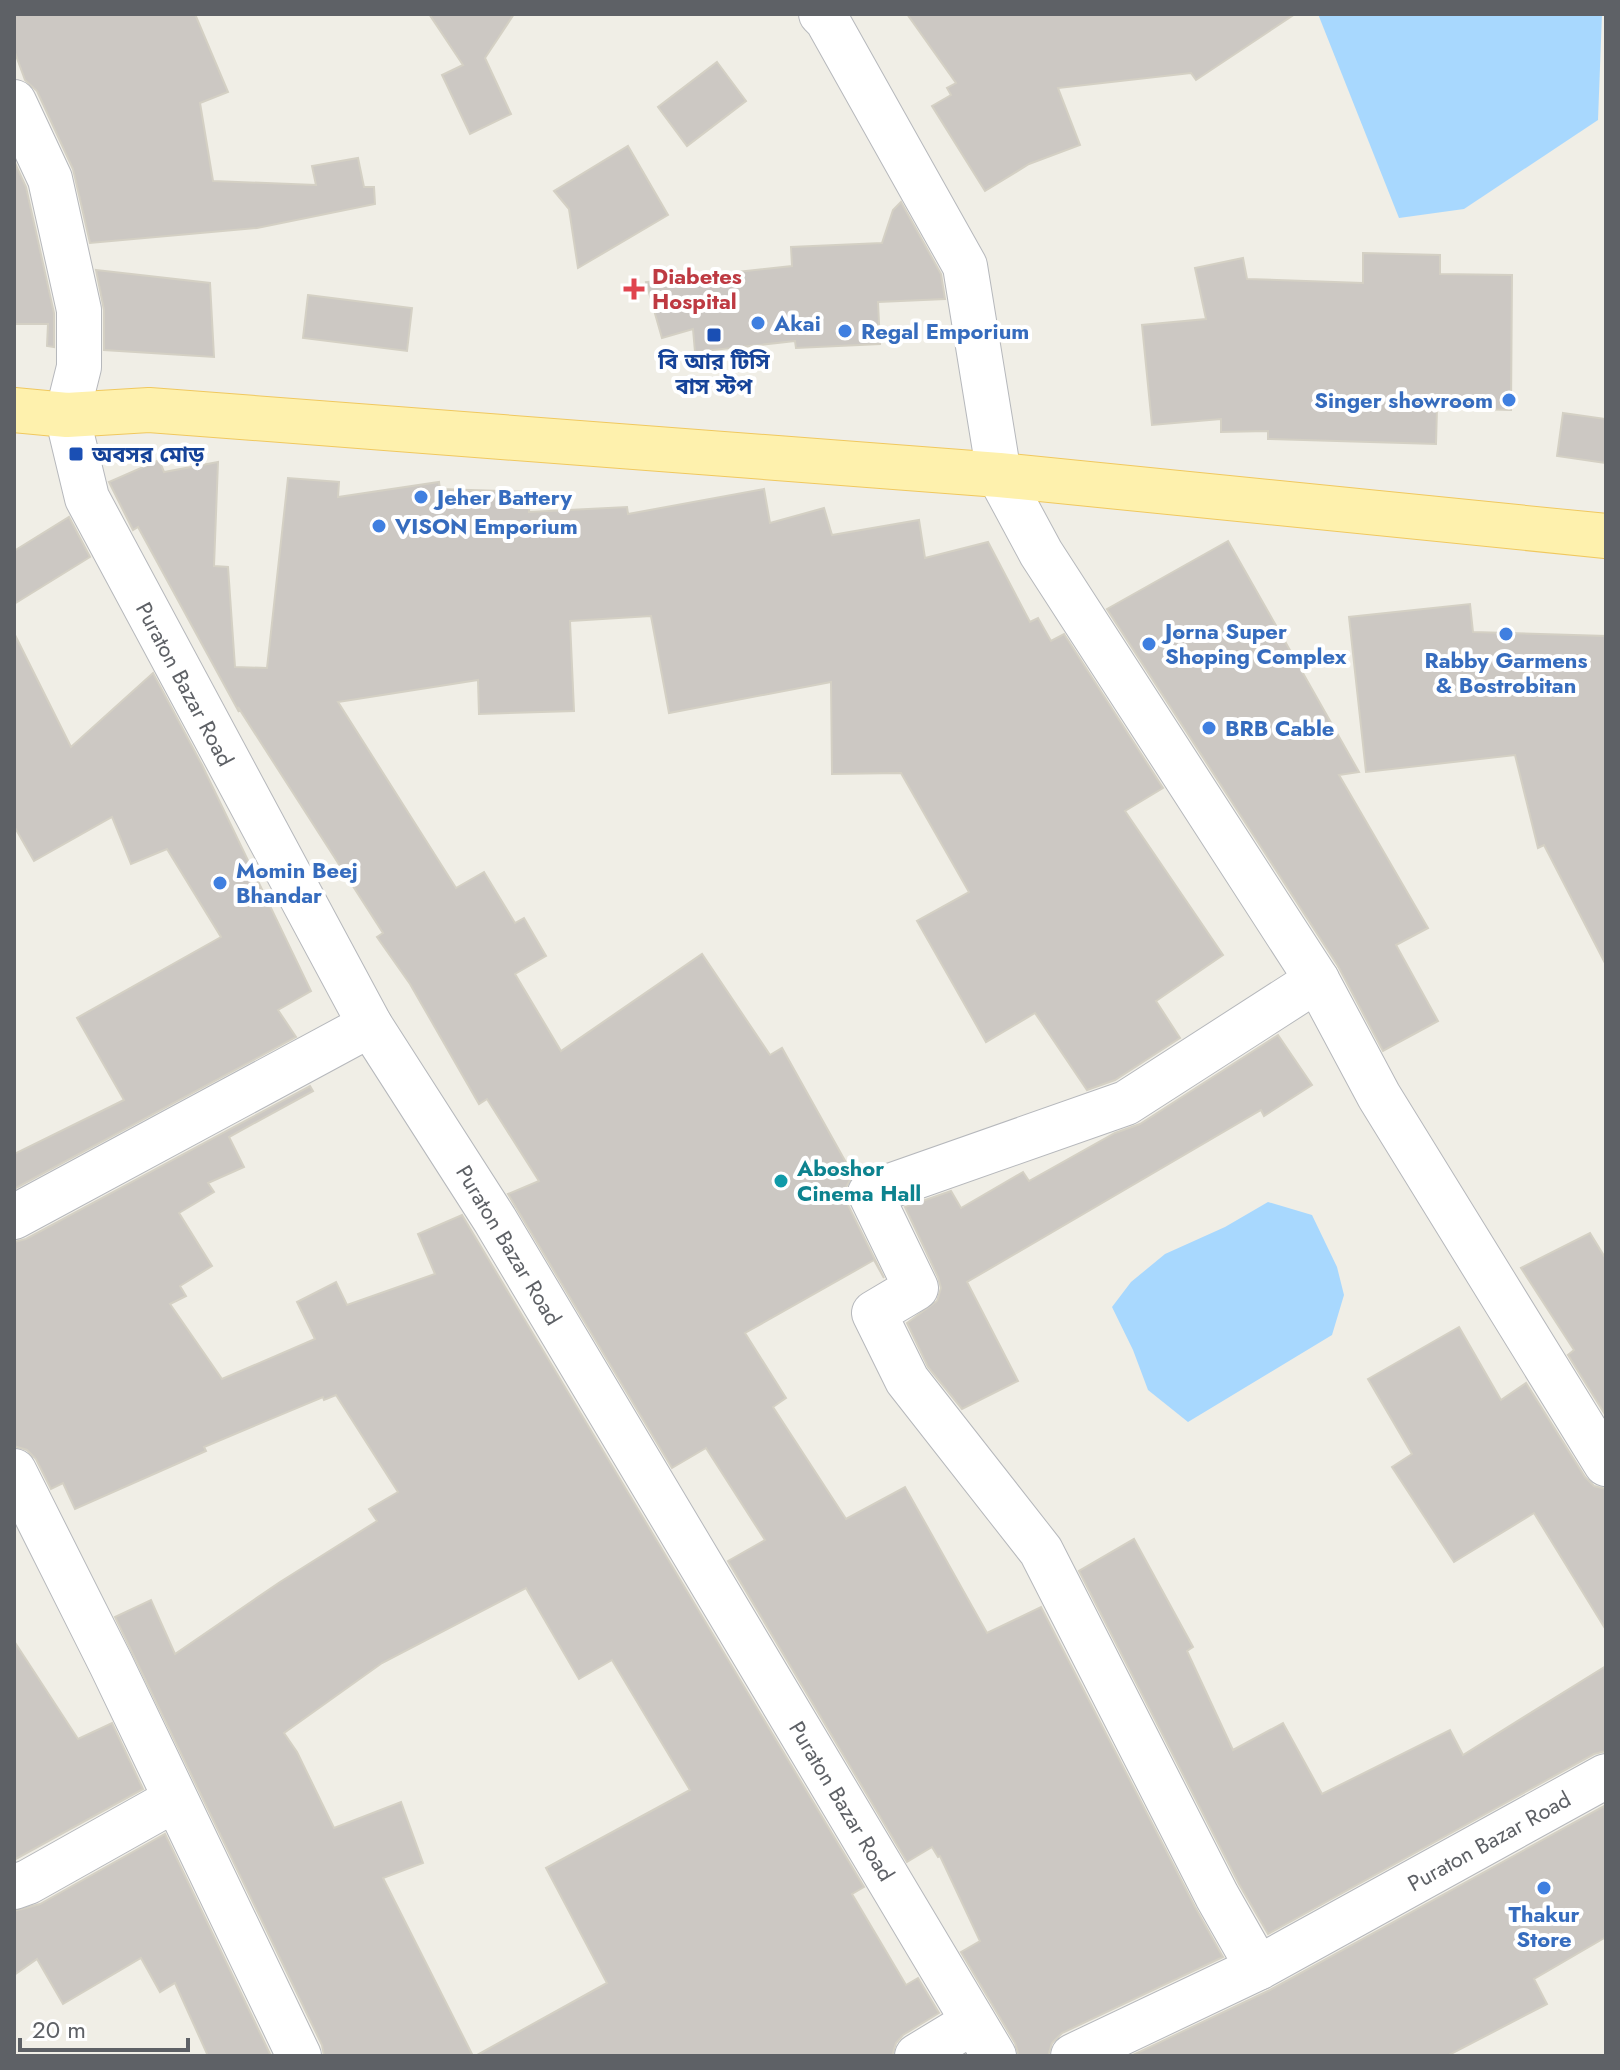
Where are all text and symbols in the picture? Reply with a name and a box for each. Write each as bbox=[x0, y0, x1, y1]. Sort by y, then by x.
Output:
place label: Diabetes Hospital bbox=[652, 260, 742, 317]
marker: Diabetes Hospital bbox=[623, 278, 645, 300]
place label: Akai bbox=[773, 307, 821, 339]
marker: Akai bbox=[749, 314, 767, 332]
place label: Regal Emporium bbox=[861, 315, 1029, 347]
marker: Regal Emporium bbox=[836, 322, 854, 340]
marker: বি আর টিসি বাস স্টপ bbox=[705, 326, 723, 344]
place label: বি আর টিসি বাস স্টপ bbox=[657, 345, 770, 402]
place label: Singer showroom bbox=[1314, 384, 1493, 416]
marker: Singer showroom bbox=[1500, 391, 1518, 409]
place label: অবসর মোড় bbox=[91, 438, 205, 470]
marker: অবসর মোড় bbox=[67, 445, 85, 463]
place label: Jeher Battery bbox=[433, 481, 572, 513]
marker: Jeher Battery bbox=[412, 488, 430, 506]
place label: VISON Emporium bbox=[394, 510, 578, 542]
marker: VISON Emporium bbox=[370, 517, 388, 535]
street label: Puraton Bazar Road bbox=[128, 596, 242, 772]
place label: Jorna Super Shoping Complex bbox=[1161, 615, 1347, 672]
marker: Rabby Garmens & Bostrobitan bbox=[1497, 625, 1515, 643]
marker: Jorna Super Shoping Complex bbox=[1140, 635, 1158, 653]
place label: Rabby Garmens & Bostrobitan bbox=[1424, 644, 1588, 701]
place label: BRB Cable bbox=[1225, 712, 1334, 744]
marker: BRB Cable bbox=[1200, 719, 1218, 737]
place label: Momin Beej Bhandar bbox=[236, 854, 358, 911]
marker: Momin Beej Bhandar bbox=[211, 874, 229, 892]
place label: Aboshor Cinema Hall bbox=[796, 1152, 921, 1209]
street label: Puraton Bazar Road bbox=[448, 1159, 570, 1331]
marker: Aboshor Cinema Hall bbox=[772, 1172, 790, 1190]
street label: Puraton Bazar Road bbox=[781, 1715, 903, 1887]
street label: Puraton Bazar Road bbox=[1402, 1783, 1576, 1899]
marker: Thakur Store bbox=[1535, 1879, 1553, 1897]
place label: Thakur Store bbox=[1509, 1898, 1579, 1955]
scale bar bbox=[20, 2002, 188, 2052]
text: 20 m bbox=[32, 2012, 86, 2047]

